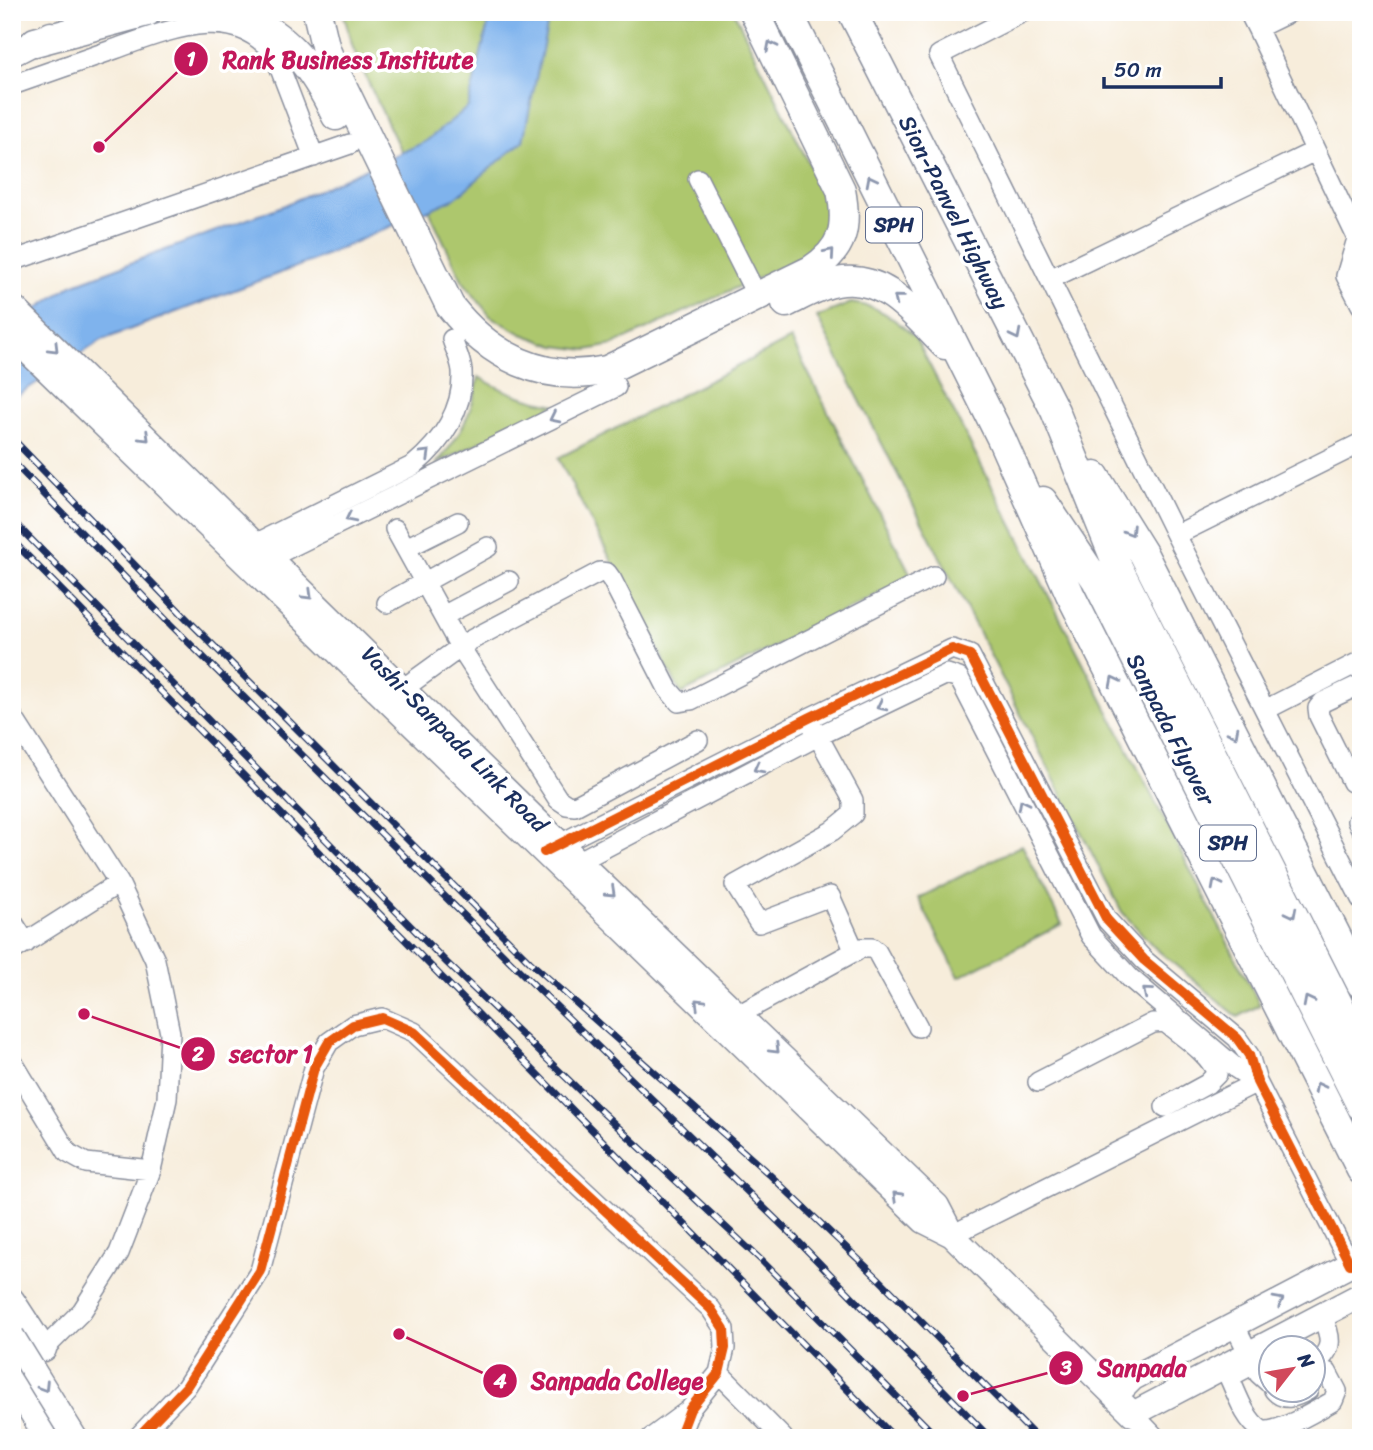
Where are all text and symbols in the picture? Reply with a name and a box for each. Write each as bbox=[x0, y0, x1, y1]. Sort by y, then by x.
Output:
callout: Rank Business Institute bbox=[174, 37, 488, 82]
text: Rank Business Institute bbox=[222, 39, 474, 81]
text: 1 bbox=[186, 40, 196, 78]
one-way arrow bbox=[765, 41, 779, 53]
scale bar bbox=[1104, 46, 1221, 90]
text: 50 m bbox=[1114, 51, 1162, 89]
street label: Sion-Panvel Highway bbox=[887, 108, 1020, 317]
one-way arrow bbox=[866, 175, 880, 187]
road number: SPH bbox=[866, 208, 922, 243]
one-way arrow bbox=[822, 249, 834, 262]
one-way arrow bbox=[894, 295, 906, 308]
one-way arrow bbox=[1008, 328, 1022, 340]
one-way arrow bbox=[46, 339, 59, 352]
one-way arrow bbox=[549, 409, 561, 423]
one-way arrow bbox=[137, 428, 150, 441]
one-way arrow bbox=[418, 449, 431, 462]
one-way arrow bbox=[345, 510, 357, 524]
one-way arrow bbox=[1121, 524, 1134, 537]
one-way arrow bbox=[300, 587, 313, 600]
street label: Vashi-Sanpada Link Road bbox=[351, 636, 560, 844]
street label: Sanpada Flyover bbox=[1115, 646, 1227, 814]
one-way arrow bbox=[1109, 676, 1122, 688]
one-way arrow bbox=[876, 698, 888, 712]
one-way arrow bbox=[1226, 726, 1240, 738]
one-way arrow bbox=[752, 760, 765, 773]
one-way arrow bbox=[1018, 799, 1032, 812]
road number: SPH bbox=[1200, 826, 1256, 860]
one-way arrow bbox=[1211, 879, 1225, 891]
one-way arrow bbox=[603, 883, 616, 896]
one-way arrow bbox=[1284, 906, 1298, 918]
one-way arrow bbox=[1143, 988, 1156, 1000]
one-way arrow bbox=[1302, 996, 1316, 1008]
one-way arrow bbox=[694, 999, 707, 1012]
callout: sector 1 bbox=[180, 1031, 327, 1076]
text: sector 1 bbox=[228, 1033, 313, 1075]
text: 2 bbox=[191, 1035, 204, 1073]
one-way arrow bbox=[767, 1040, 780, 1053]
one-way arrow bbox=[1313, 1082, 1327, 1094]
one-way arrow bbox=[892, 1191, 905, 1204]
one-way arrow bbox=[1272, 1296, 1284, 1310]
north arrow bbox=[1258, 1334, 1328, 1404]
callout: Sanpada bbox=[1048, 1345, 1201, 1390]
text: N bbox=[1288, 1346, 1324, 1375]
text: Sanpada bbox=[1096, 1347, 1188, 1389]
text: 3 bbox=[1059, 1349, 1072, 1387]
callout: Sanpada College bbox=[482, 1358, 718, 1403]
text: Sanpada College bbox=[530, 1360, 704, 1402]
text: 4 bbox=[492, 1362, 507, 1400]
one-way arrow bbox=[36, 1379, 49, 1392]

